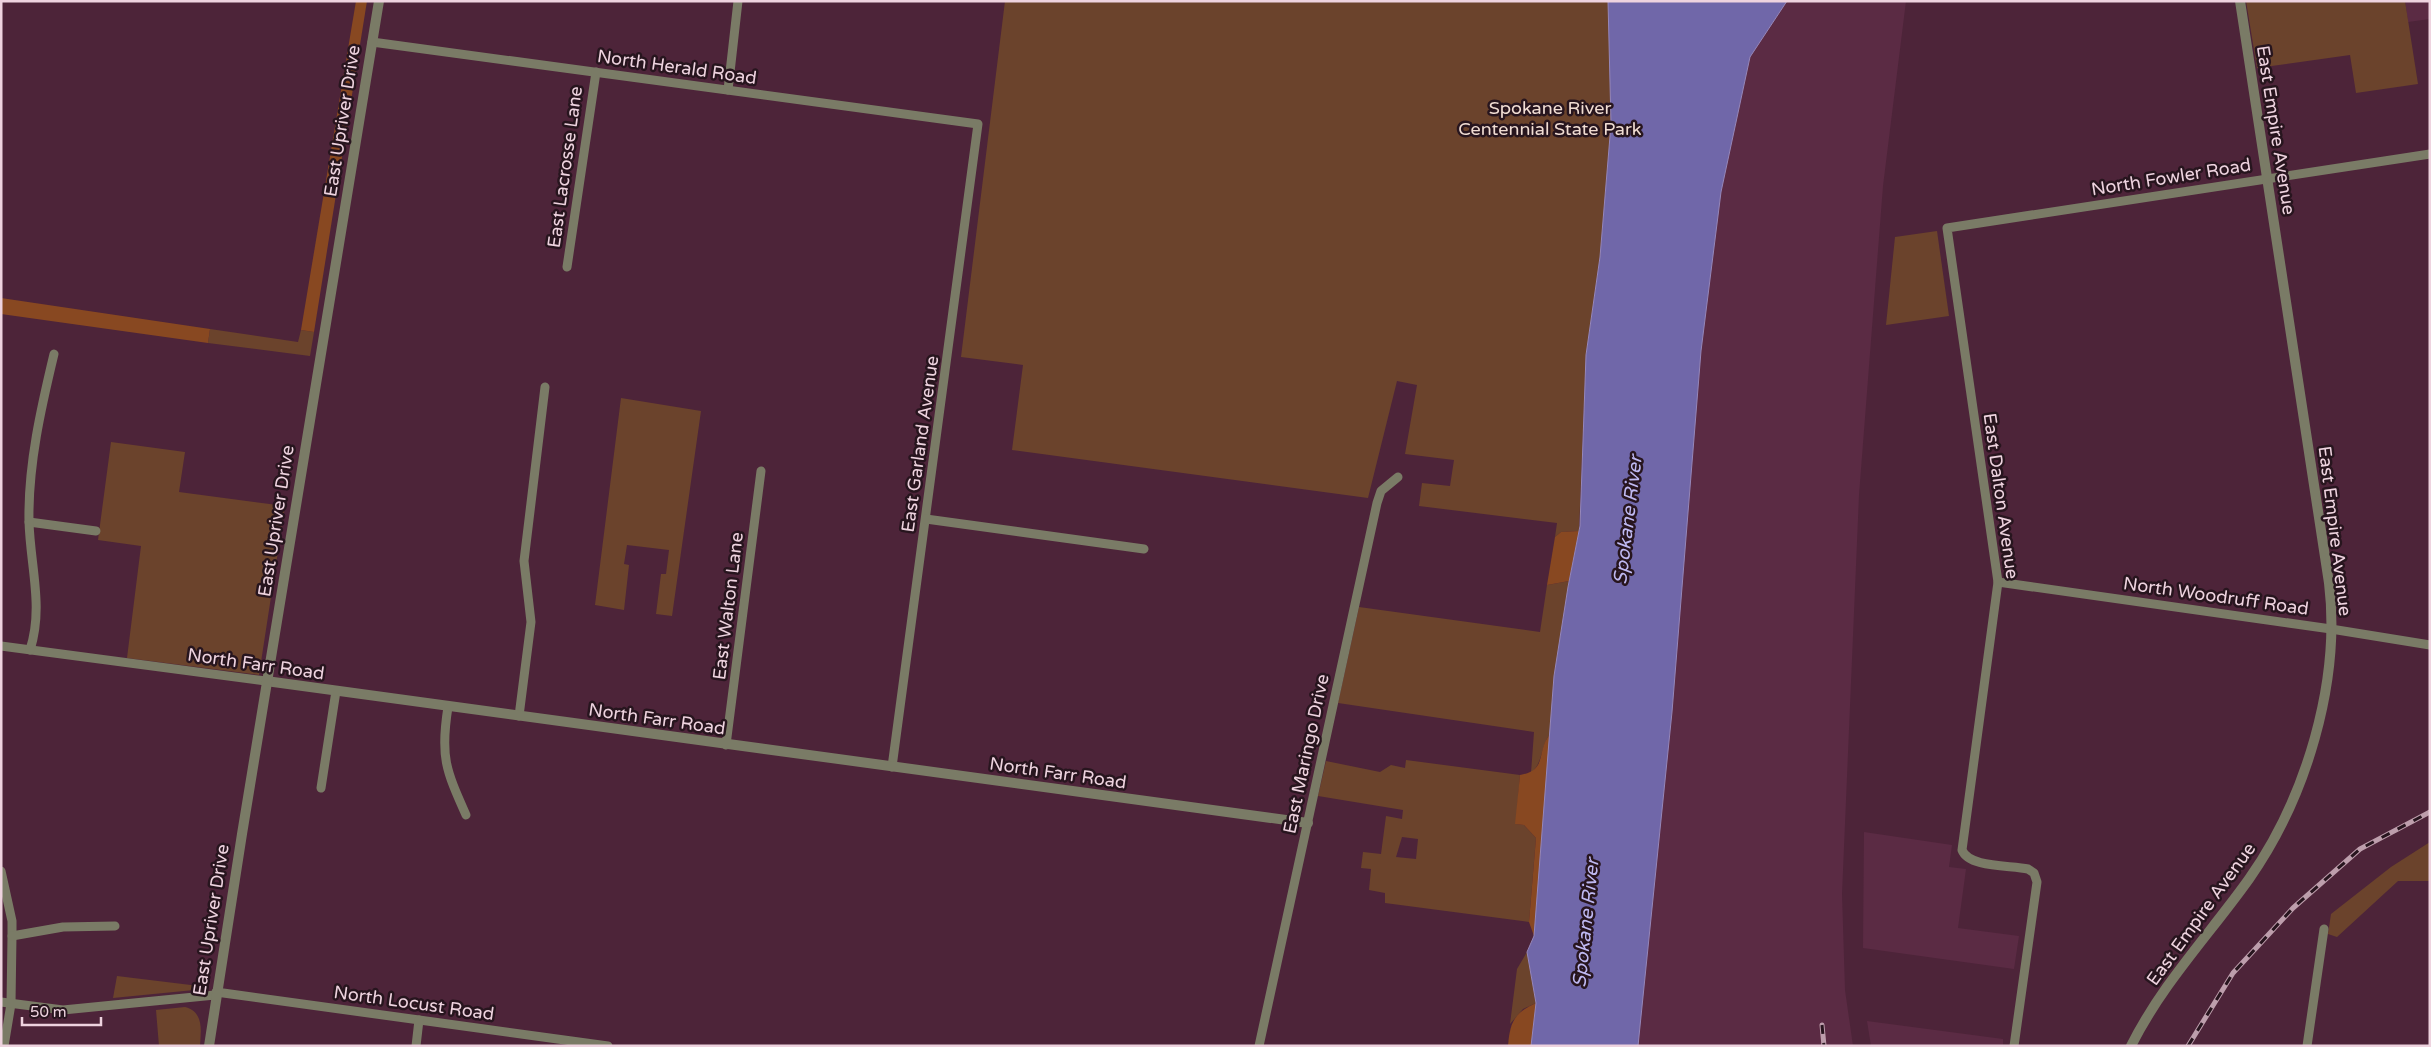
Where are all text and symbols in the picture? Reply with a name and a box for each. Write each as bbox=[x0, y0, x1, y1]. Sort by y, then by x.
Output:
street label: East Upriver Drive bbox=[319, 44, 365, 198]
street label: East Empire Avenue bbox=[2252, 44, 2300, 216]
street label: North Herald Road bbox=[596, 45, 758, 89]
street label: East Lacrosse Lane bbox=[543, 85, 587, 249]
park label: Spokane River Centennial State Park bbox=[1458, 97, 1642, 140]
street label: North Fowler Road bbox=[2090, 154, 2252, 200]
street label: East Garland Avenue bbox=[897, 354, 943, 534]
street label: East Dalton Avenue bbox=[1978, 412, 2024, 580]
street label: East Upriver Drive bbox=[253, 444, 299, 598]
street label: East Empire Avenue bbox=[2314, 445, 2356, 617]
water label: Spokane River bbox=[1609, 452, 1647, 586]
street label: East Walton Lane bbox=[708, 531, 748, 681]
street label: North Woodruff Road bbox=[2122, 572, 2310, 620]
street label: North Farr Road bbox=[186, 644, 326, 684]
street label: East Maringo Drive bbox=[1278, 672, 1334, 836]
street label: North Farr Road bbox=[587, 699, 727, 739]
street label: North Farr Road bbox=[988, 753, 1128, 793]
street label: East Empire Avenue bbox=[2142, 838, 2260, 990]
street label: East Upriver Drive bbox=[188, 843, 234, 997]
water label: Spokane River bbox=[1568, 855, 1604, 989]
street label: North Locust Road bbox=[332, 981, 496, 1025]
scale bar bbox=[22, 994, 101, 1026]
text: 50 m bbox=[30, 1003, 67, 1021]

